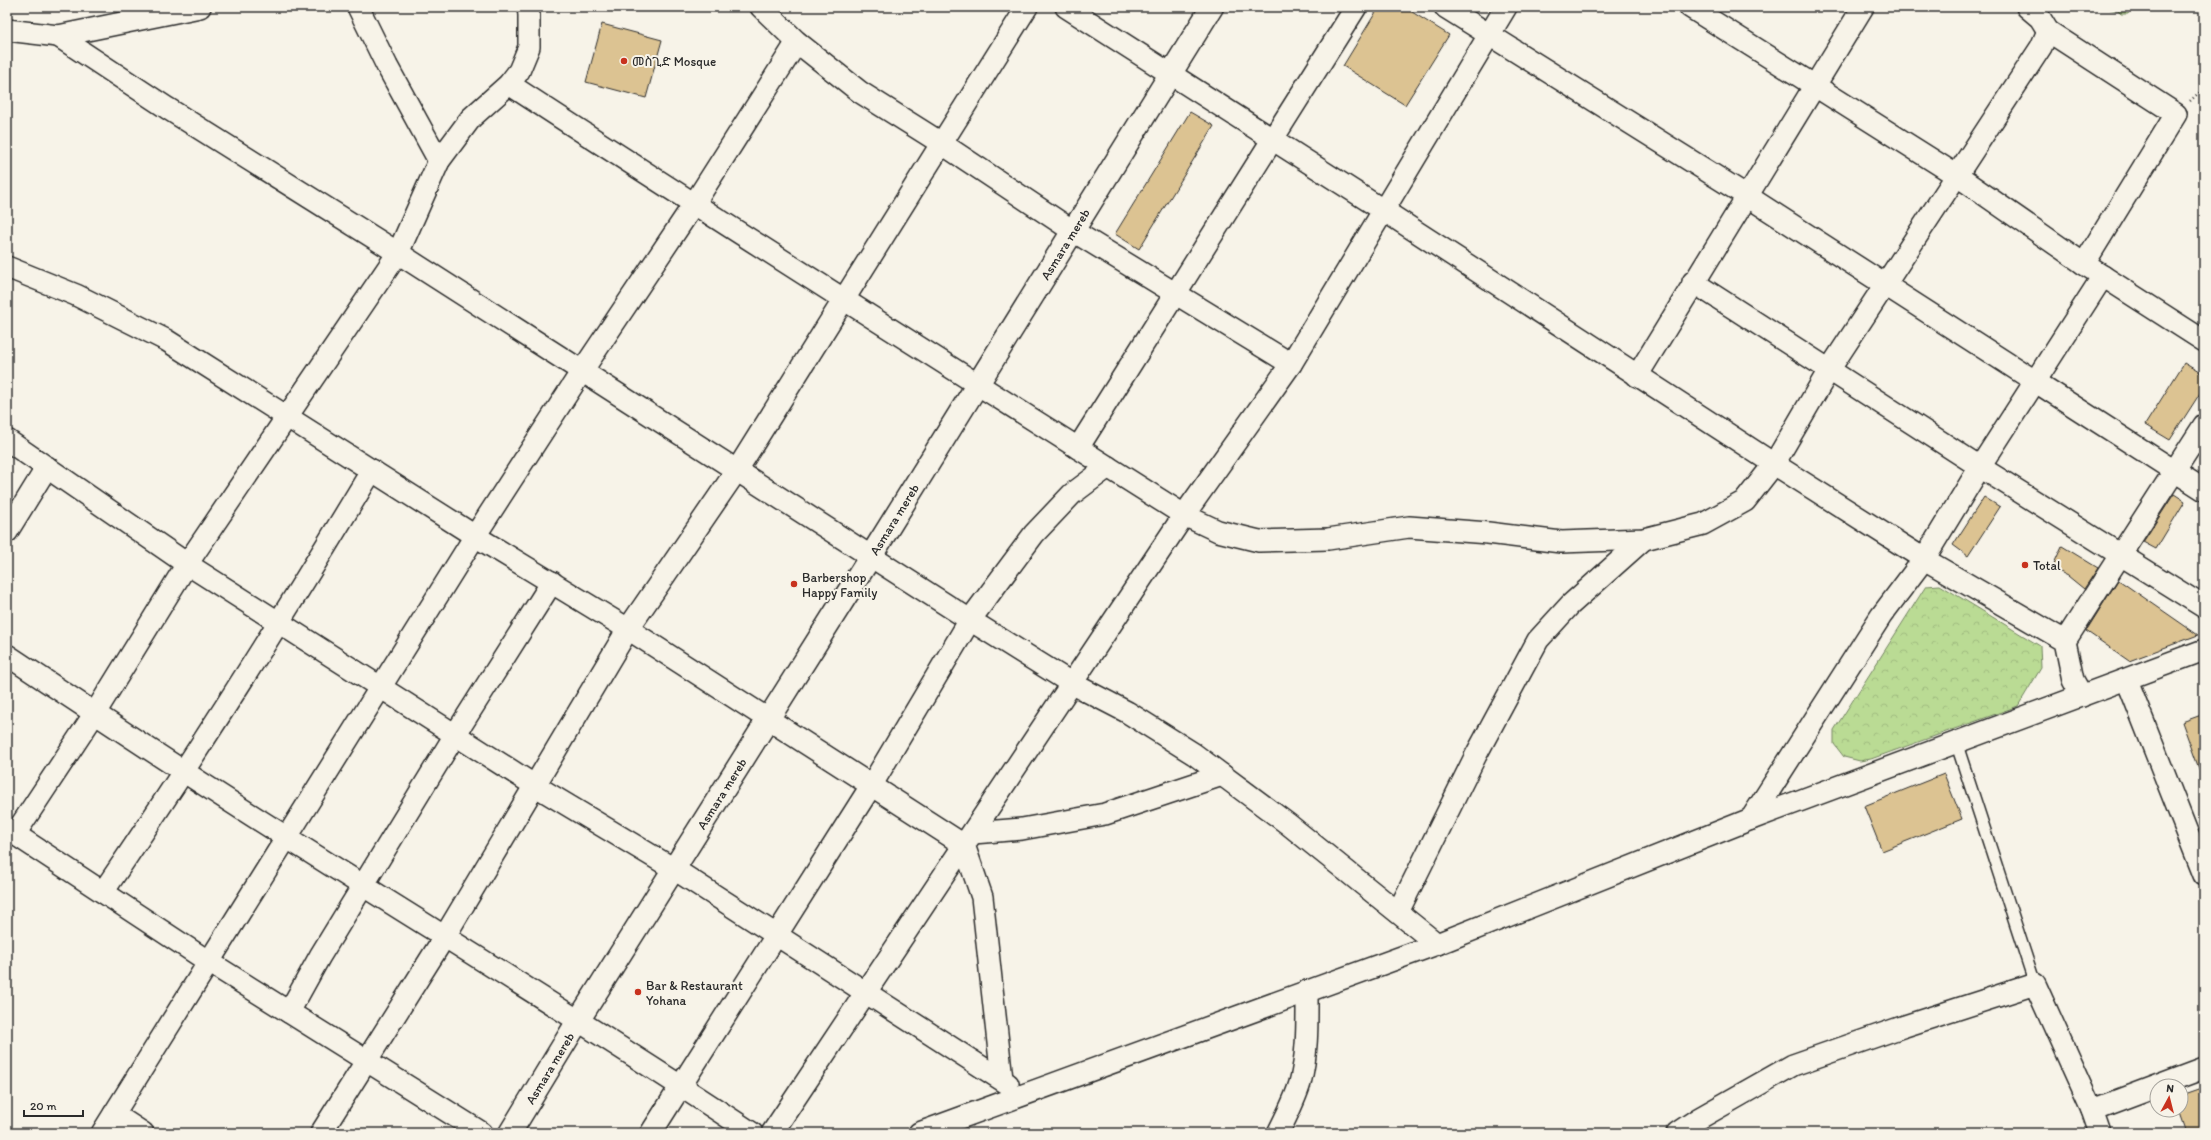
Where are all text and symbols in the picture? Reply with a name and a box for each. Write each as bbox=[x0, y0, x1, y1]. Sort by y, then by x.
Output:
place label: መስጊድ Mosque bbox=[632, 54, 716, 69]
marker: መስጊድ Mosque bbox=[619, 56, 629, 66]
street label: Asmara mereb bbox=[1038, 206, 1093, 283]
street label: Asmara mereb bbox=[867, 481, 922, 558]
place label: Total bbox=[2033, 558, 2061, 573]
marker: Total bbox=[2020, 560, 2030, 570]
place label: Barbershop Happy Family bbox=[802, 570, 877, 600]
marker: Barbershop Happy Family bbox=[789, 579, 799, 589]
street label: Asmara mereb bbox=[694, 755, 750, 832]
place label: Bar & Restaurant Yohana bbox=[646, 978, 743, 1008]
marker: Bar & Restaurant Yohana bbox=[633, 987, 643, 997]
street label: Asmara mereb bbox=[522, 1030, 577, 1107]
north arrow bbox=[2149, 1078, 2189, 1118]
text: N bbox=[2166, 1082, 2175, 1095]
scale bar bbox=[24, 1092, 83, 1118]
text: 20 m bbox=[30, 1099, 57, 1113]

